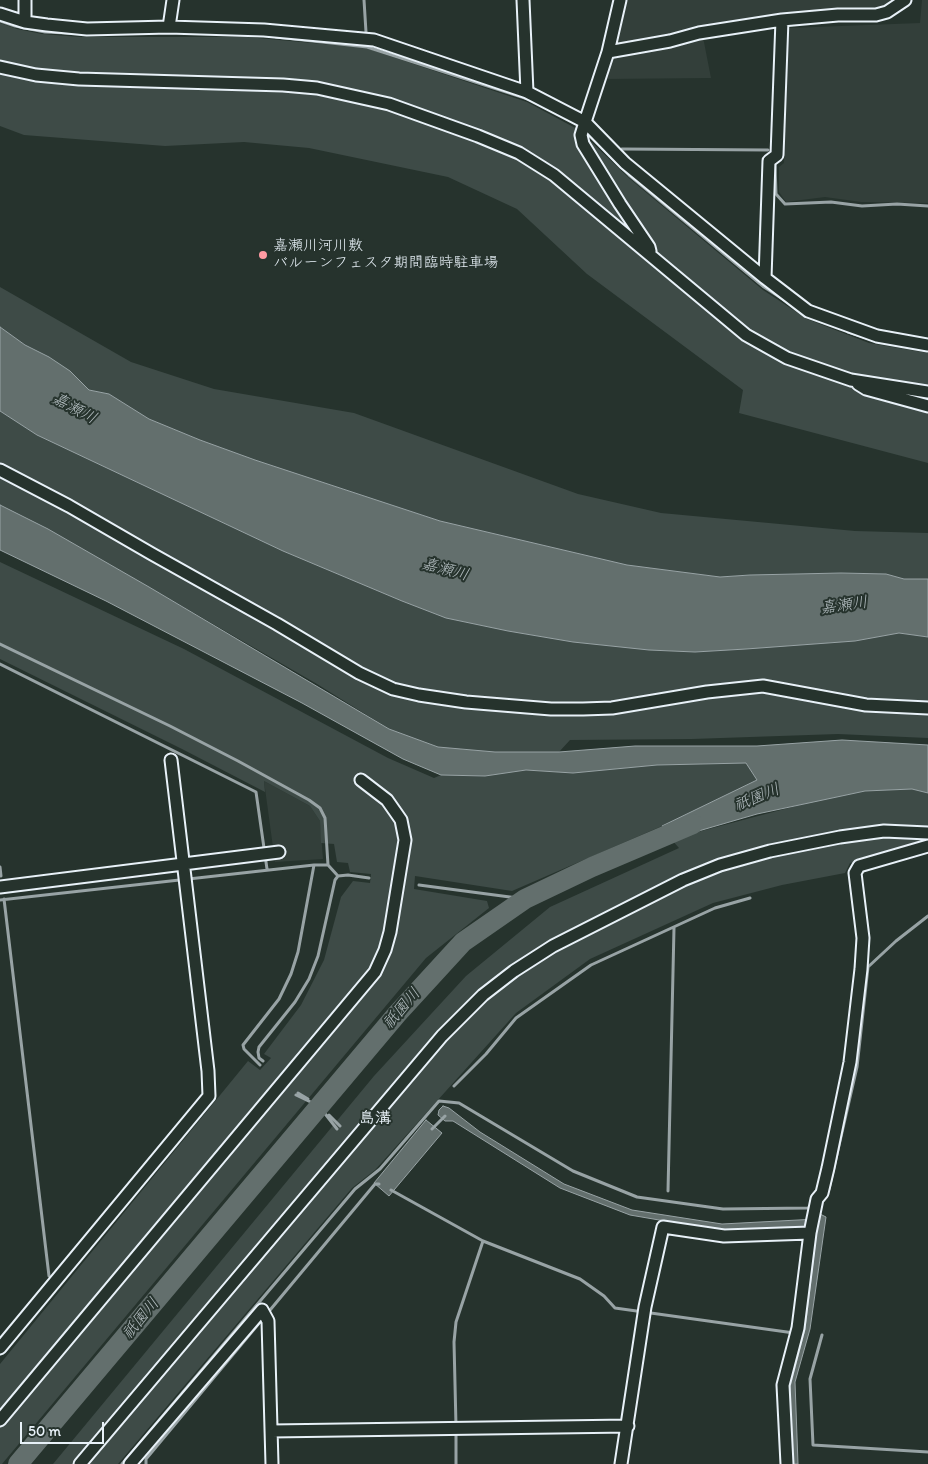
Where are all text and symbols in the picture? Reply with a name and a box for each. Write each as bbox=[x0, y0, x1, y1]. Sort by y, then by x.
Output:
place label: 嘉瀬川河川敷 バルーンフェスタ期間臨時駐車場 bbox=[273, 237, 499, 272]
marker: 嘉瀬川河川敷 バルーンフェスタ期間臨時駐車場 bbox=[257, 249, 269, 261]
water label: 嘉瀬川 bbox=[48, 389, 100, 429]
water label: 嘉瀬川 bbox=[419, 555, 471, 585]
water label: 嘉瀬川 bbox=[819, 593, 869, 619]
water label: 祇園川 bbox=[731, 780, 783, 816]
water label: 祇園川 bbox=[379, 985, 425, 1033]
district label: 島溝 bbox=[359, 1109, 391, 1129]
water label: 祇園川 bbox=[118, 1294, 164, 1344]
scale bar bbox=[22, 1412, 106, 1444]
text: 50 m bbox=[28, 1422, 61, 1440]

